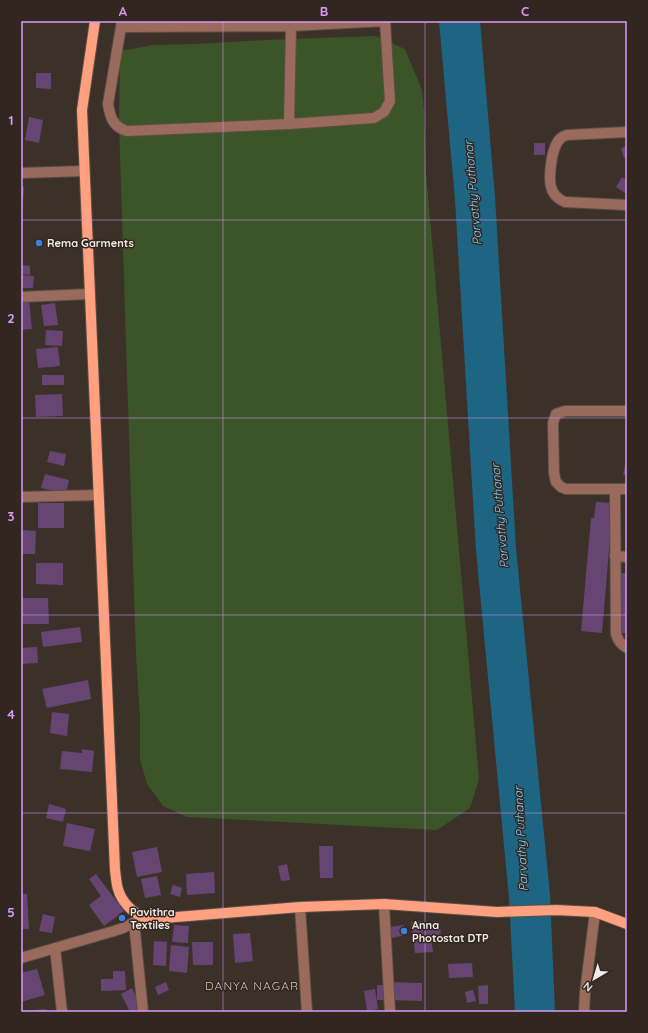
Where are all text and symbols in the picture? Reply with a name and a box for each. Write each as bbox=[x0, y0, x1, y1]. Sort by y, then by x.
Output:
text: A bbox=[119, 3, 128, 19]
text: B bbox=[320, 3, 328, 19]
text: C bbox=[521, 3, 529, 19]
text: 1 bbox=[8, 112, 14, 128]
water label: Parvathy Puthanar bbox=[460, 139, 485, 246]
place label: Rema Garments bbox=[47, 236, 134, 250]
marker: Rema Garments bbox=[34, 238, 44, 248]
text: 2 bbox=[7, 310, 15, 326]
water label: Parvathy Puthanar bbox=[487, 462, 512, 569]
text: 3 bbox=[8, 508, 15, 524]
text: 4 bbox=[7, 706, 15, 722]
water label: Parvathy Puthanar bbox=[510, 785, 531, 892]
text: 5 bbox=[7, 904, 15, 920]
place label: Pavithra Textiles bbox=[130, 905, 175, 932]
marker: Pavithra Textiles bbox=[117, 913, 127, 923]
place label: Anna Photostat DTP bbox=[412, 918, 489, 945]
marker: Anna Photostat DTP bbox=[399, 926, 409, 936]
north arrow bbox=[574, 959, 614, 999]
district label: DANYA NAGAR bbox=[205, 978, 299, 993]
text: N bbox=[580, 979, 595, 995]

